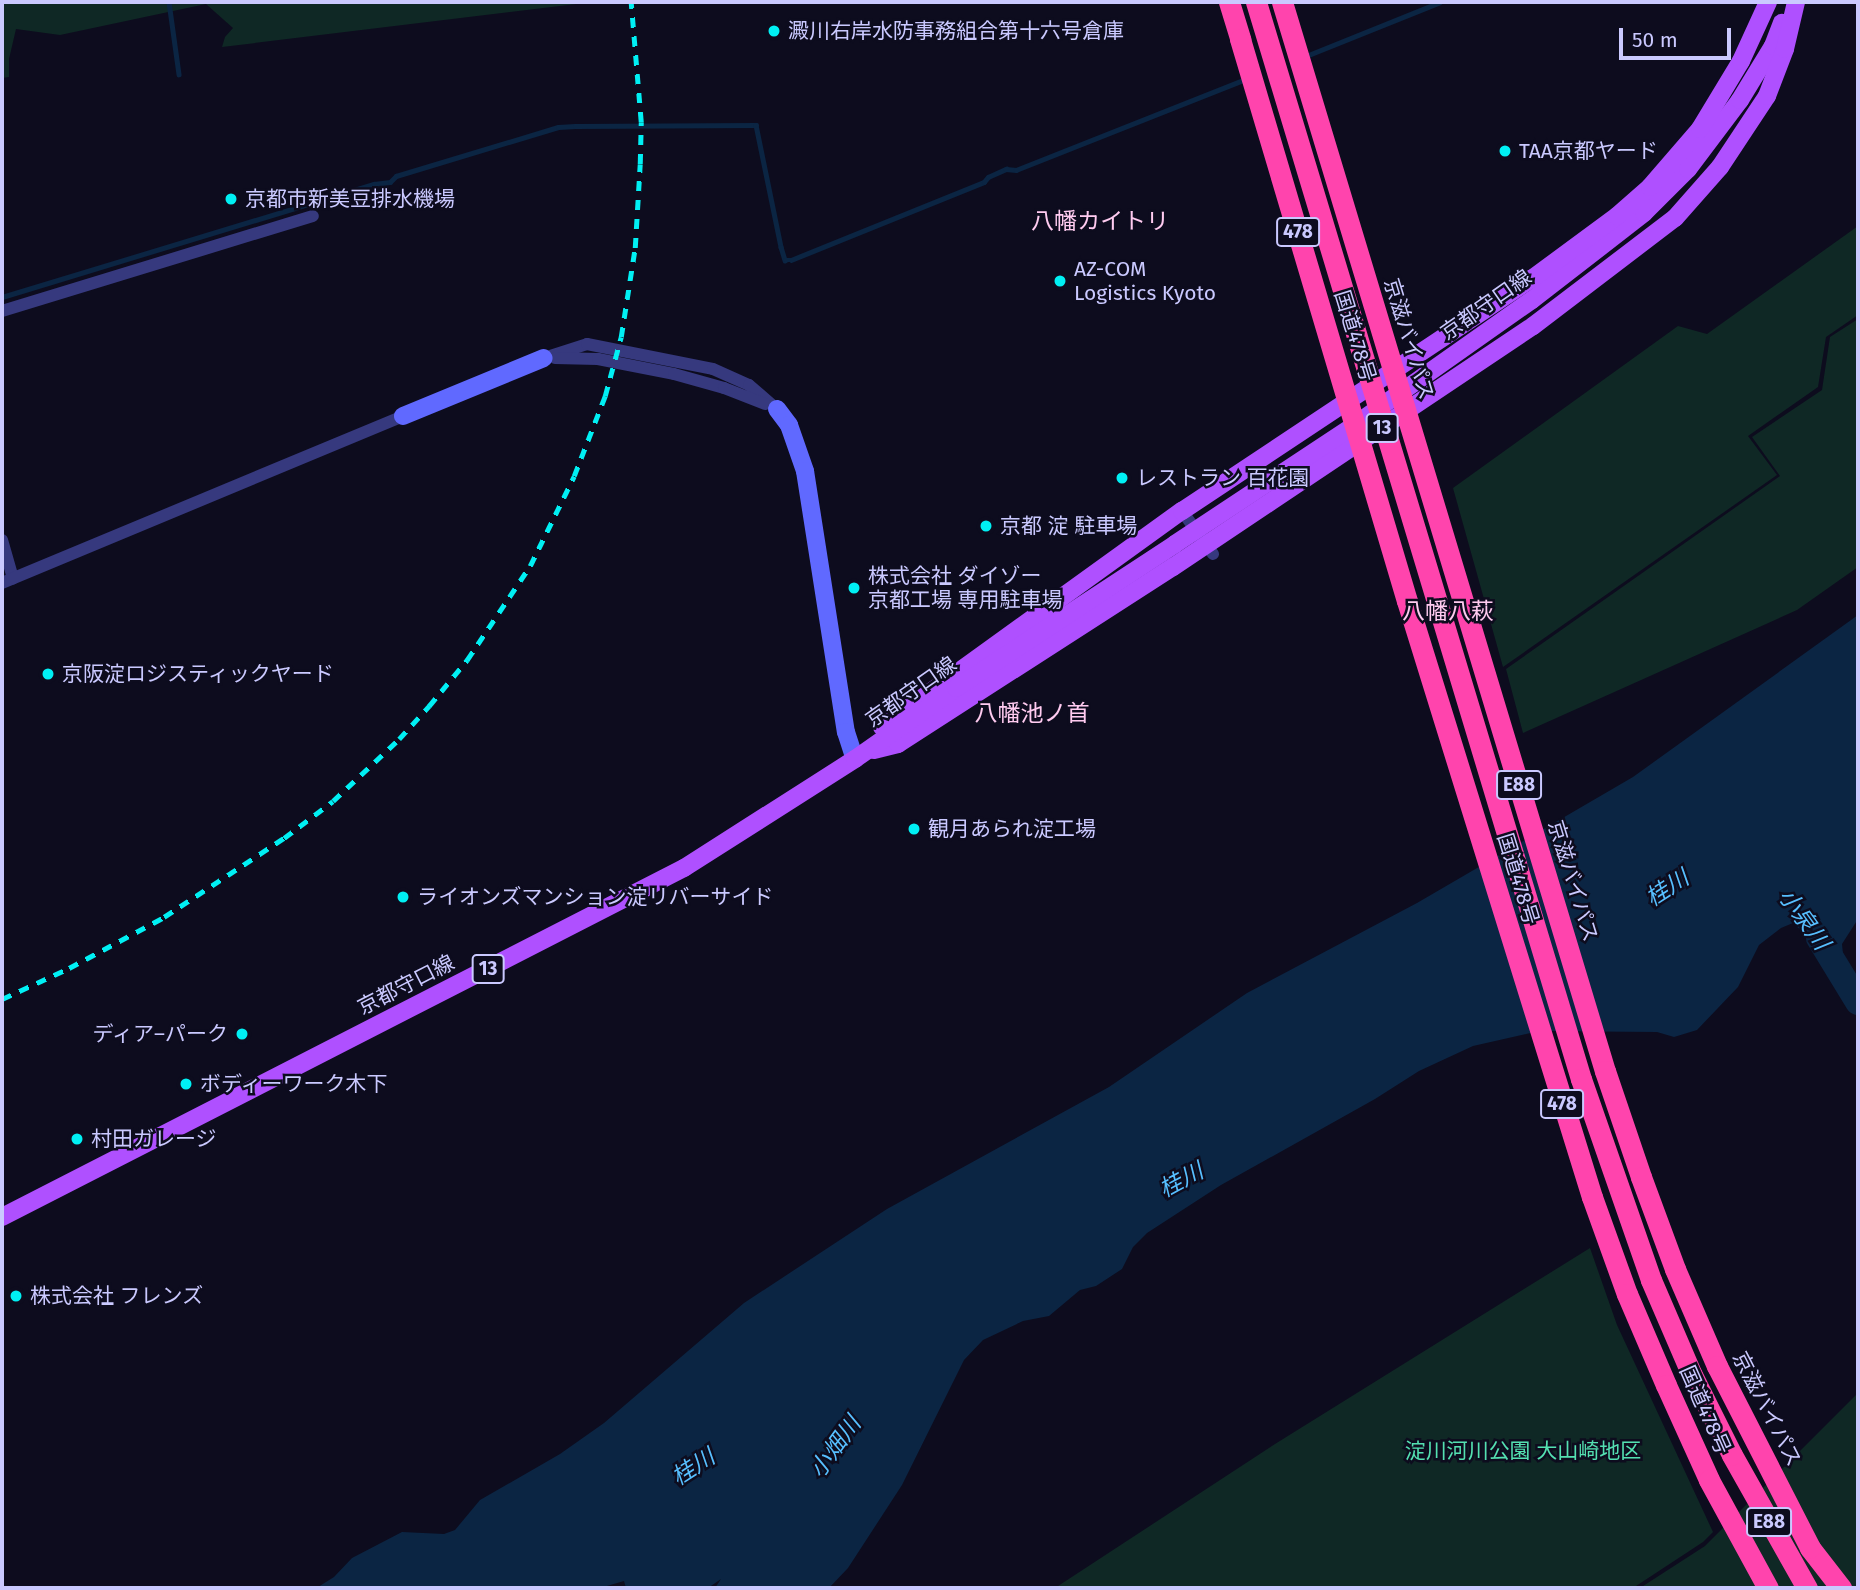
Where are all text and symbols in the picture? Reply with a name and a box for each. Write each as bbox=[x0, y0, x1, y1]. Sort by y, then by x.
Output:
scale bar bbox=[1622, 14, 1734, 58]
place label: 澱川右岸水防事務組合第十六号倉庫 bbox=[788, 18, 1124, 44]
marker: 澱川右岸水防事務組合第十六号倉庫 bbox=[766, 23, 782, 39]
text: 50 m bbox=[1632, 27, 1678, 53]
place label: TAA京都ヤード bbox=[1519, 138, 1658, 164]
marker: TAA京都ヤード bbox=[1497, 143, 1513, 159]
place label: 京都市新美豆排水機場 bbox=[245, 186, 455, 212]
marker: 京都市新美豆排水機場 bbox=[223, 191, 239, 207]
district label: 八幡カイトリ bbox=[1031, 207, 1169, 235]
road number: 478 bbox=[1275, 216, 1321, 248]
place label: AZ-COM Logistics Kyoto bbox=[1074, 256, 1216, 306]
street label: 京都守口線 bbox=[1436, 265, 1536, 345]
marker: AZ-COM Logistics Kyoto bbox=[1052, 273, 1068, 289]
street label: 京滋バイパス bbox=[1379, 275, 1439, 403]
street label: 国道478号 bbox=[1329, 287, 1381, 385]
road number: 13 bbox=[1364, 412, 1400, 444]
place label: レストラン 百花園 bbox=[1136, 465, 1310, 491]
marker: レストラン 百花園 bbox=[1114, 470, 1130, 486]
place label: 京都 淀 駐車場 bbox=[1000, 513, 1137, 539]
marker: 京都 淀 駐車場 bbox=[978, 518, 994, 534]
place label: 株式会社 ダイゾー 京都工場 専用駐車場 bbox=[868, 563, 1063, 613]
marker: 株式会社 ダイゾー 京都工場 専用駐車場 bbox=[846, 580, 862, 596]
district label: 八幡八萩 bbox=[1402, 597, 1494, 625]
street label: 京都守口線 bbox=[861, 652, 961, 732]
place label: 京阪淀ロジスティックヤード bbox=[62, 661, 335, 687]
marker: 京阪淀ロジスティックヤード bbox=[40, 666, 56, 682]
district label: 八幡池ノ首 bbox=[975, 699, 1089, 727]
road number: E88 bbox=[1494, 770, 1544, 800]
place label: 観月あられ淀工場 bbox=[928, 816, 1096, 842]
street label: 京滋バイパス bbox=[1543, 817, 1603, 945]
marker: 観月あられ淀工場 bbox=[906, 821, 922, 837]
street label: 国道478号 bbox=[1492, 830, 1544, 928]
water label: 桂川 bbox=[1640, 864, 1694, 912]
water label: 小泉川 bbox=[1773, 883, 1835, 955]
place label: ライオンズマンション淀リバーサイド bbox=[417, 884, 774, 910]
marker: ライオンズマンション淀リバーサイド bbox=[395, 889, 411, 905]
street label: 京都守口線 bbox=[354, 950, 458, 1020]
road number: 13 bbox=[470, 953, 505, 984]
place label: ディア―パーク bbox=[91, 1021, 228, 1047]
marker: ディア―パーク bbox=[234, 1026, 250, 1042]
place label: ボディーワーク木下 bbox=[200, 1071, 389, 1097]
marker: ボディーワーク木下 bbox=[178, 1076, 194, 1092]
road number: 478 bbox=[1539, 1088, 1585, 1120]
place label: 村田ガレージ bbox=[91, 1126, 217, 1152]
marker: 村田ガレージ bbox=[69, 1131, 85, 1147]
water label: 桂川 bbox=[1154, 1157, 1208, 1203]
place label: 株式会社 フレンズ bbox=[30, 1283, 204, 1309]
marker: 株式会社 フレンズ bbox=[8, 1288, 24, 1304]
street label: 京滋バイパス bbox=[1727, 1347, 1807, 1471]
street label: 国道478号 bbox=[1674, 1362, 1736, 1458]
water label: 小畑川 bbox=[804, 1411, 866, 1483]
park label: 淀川河川公園 大山崎地区 bbox=[1405, 1438, 1641, 1464]
water label: 桂川 bbox=[666, 1443, 720, 1491]
road number: E88 bbox=[1744, 1506, 1794, 1538]

